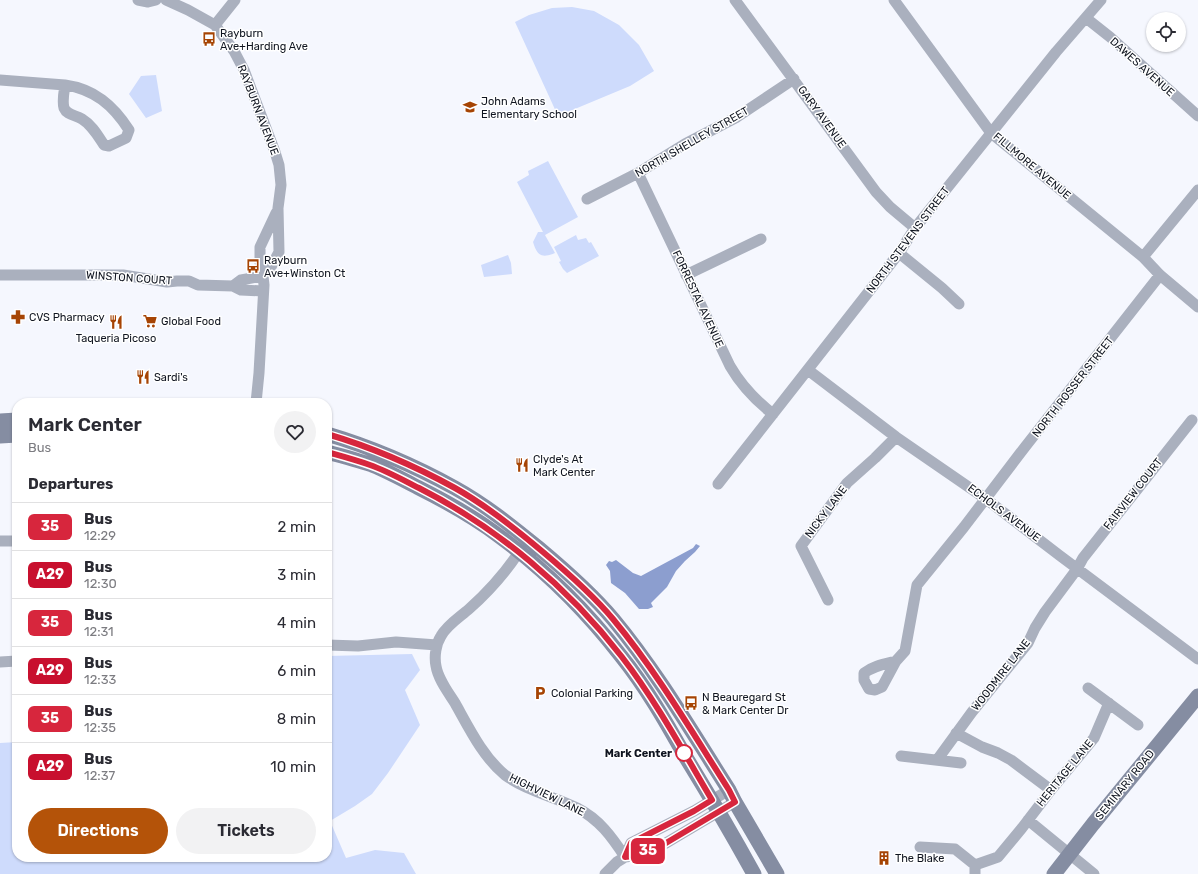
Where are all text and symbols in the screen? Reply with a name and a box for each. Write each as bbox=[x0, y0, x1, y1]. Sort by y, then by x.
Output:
map controls bbox=[1146, 12, 1186, 52]
button: locate bbox=[1146, 12, 1186, 52]
place label: Rayburn Ave+Harding Ave bbox=[220, 27, 308, 53]
bus stop icon: Rayburn Ave+Harding Ave bbox=[201, 31, 217, 47]
street label: DAWES AVENUE bbox=[1107, 35, 1177, 99]
street label: RAYBURN AVENUE bbox=[235, 63, 281, 157]
street label: GARY AVENUE bbox=[795, 83, 849, 151]
place label: John Adams Elementary School bbox=[481, 95, 577, 121]
school or university icon: John Adams Elementary School bbox=[462, 99, 478, 115]
street label: NORTH SHELLEY STREET bbox=[633, 104, 752, 180]
street label: FILLMORE AVENUE bbox=[991, 130, 1074, 202]
street label: NORTH STEVENS STREET bbox=[864, 184, 953, 296]
street label: FORRESTAL AVENUE bbox=[670, 248, 726, 350]
place label: Rayburn Ave+Winston Ct bbox=[264, 254, 346, 280]
bus stop icon: Rayburn Ave+Winston Ct bbox=[245, 258, 261, 274]
street label: WINSTON COURT bbox=[86, 269, 173, 288]
pharmacy icon: CVS Pharmacy bbox=[10, 309, 26, 325]
place label: CVS Pharmacy bbox=[29, 311, 104, 324]
supermarket icon: Global Food bbox=[142, 313, 158, 329]
restaurant icon: Taqueria Picoso bbox=[108, 314, 124, 330]
place label: Global Food bbox=[161, 315, 221, 328]
place label: Taqueria Picoso bbox=[76, 332, 156, 345]
street label: NORTH ROSSER STREET bbox=[1030, 334, 1117, 440]
restaurant icon: Sardi's bbox=[135, 369, 151, 385]
place label: Sardi's bbox=[154, 371, 188, 384]
button: heart bbox=[274, 411, 316, 453]
text: Mark Center bbox=[28, 413, 142, 436]
text: Bus bbox=[28, 440, 51, 455]
place label: Clyde's At Mark Center bbox=[533, 453, 596, 479]
street label: FAIRVIEW COURT bbox=[1101, 455, 1165, 532]
restaurant icon: Clyde's At Mark Center bbox=[514, 457, 530, 473]
text: Departures bbox=[28, 475, 113, 493]
street label: ECHOLS AVENUE bbox=[965, 482, 1043, 545]
street label: NICKY LANE bbox=[802, 483, 850, 541]
text: Bus bbox=[84, 510, 112, 528]
text: 35 bbox=[41, 518, 59, 535]
text: 2 min bbox=[277, 518, 316, 536]
text: 12:29 bbox=[84, 528, 116, 543]
text: Bus bbox=[84, 558, 113, 576]
text: A29 bbox=[36, 566, 64, 583]
text: 3 min bbox=[277, 566, 316, 584]
text: 12:30 bbox=[84, 576, 117, 591]
text: Bus bbox=[84, 606, 112, 624]
text: 35 bbox=[41, 614, 59, 631]
text: 4 min bbox=[277, 614, 316, 632]
text: 12:31 bbox=[84, 624, 114, 639]
street label: WOODMIRE LANE bbox=[969, 636, 1033, 713]
text: Bus bbox=[84, 654, 113, 672]
text: A29 bbox=[36, 662, 64, 679]
text: 6 min bbox=[277, 662, 316, 680]
text: 12:33 bbox=[84, 672, 116, 687]
parking icon: Colonial Parking bbox=[532, 685, 548, 701]
place label: Colonial Parking bbox=[551, 687, 633, 700]
place label: N Beauregard St & Mark Center Dr bbox=[702, 691, 789, 717]
bus stop icon: N Beauregard St & Mark Center Dr bbox=[683, 695, 699, 711]
text: Bus bbox=[84, 702, 112, 720]
text: 35 bbox=[41, 710, 59, 727]
text: 8 min bbox=[277, 710, 316, 728]
text: 12:35 bbox=[84, 720, 116, 735]
street label: HERITAGE LANE bbox=[1034, 737, 1096, 809]
marker: Mark Center bbox=[675, 744, 693, 762]
place label: Mark Center bbox=[605, 747, 672, 760]
street label: SEMINARY ROAD bbox=[1093, 747, 1157, 823]
text: Bus bbox=[84, 750, 113, 768]
text: A29 bbox=[36, 758, 64, 775]
text: 10 min bbox=[270, 758, 316, 776]
text: 12:37 bbox=[84, 768, 115, 783]
street label: HIGHVIEW LANE bbox=[507, 771, 587, 819]
button: Directions bbox=[28, 808, 168, 854]
button: Tickets bbox=[176, 808, 316, 854]
line badge: 35 bbox=[630, 838, 666, 864]
text: 35 bbox=[639, 842, 657, 859]
building icon: The Blake bbox=[876, 850, 892, 866]
place label: The Blake bbox=[895, 852, 944, 865]

